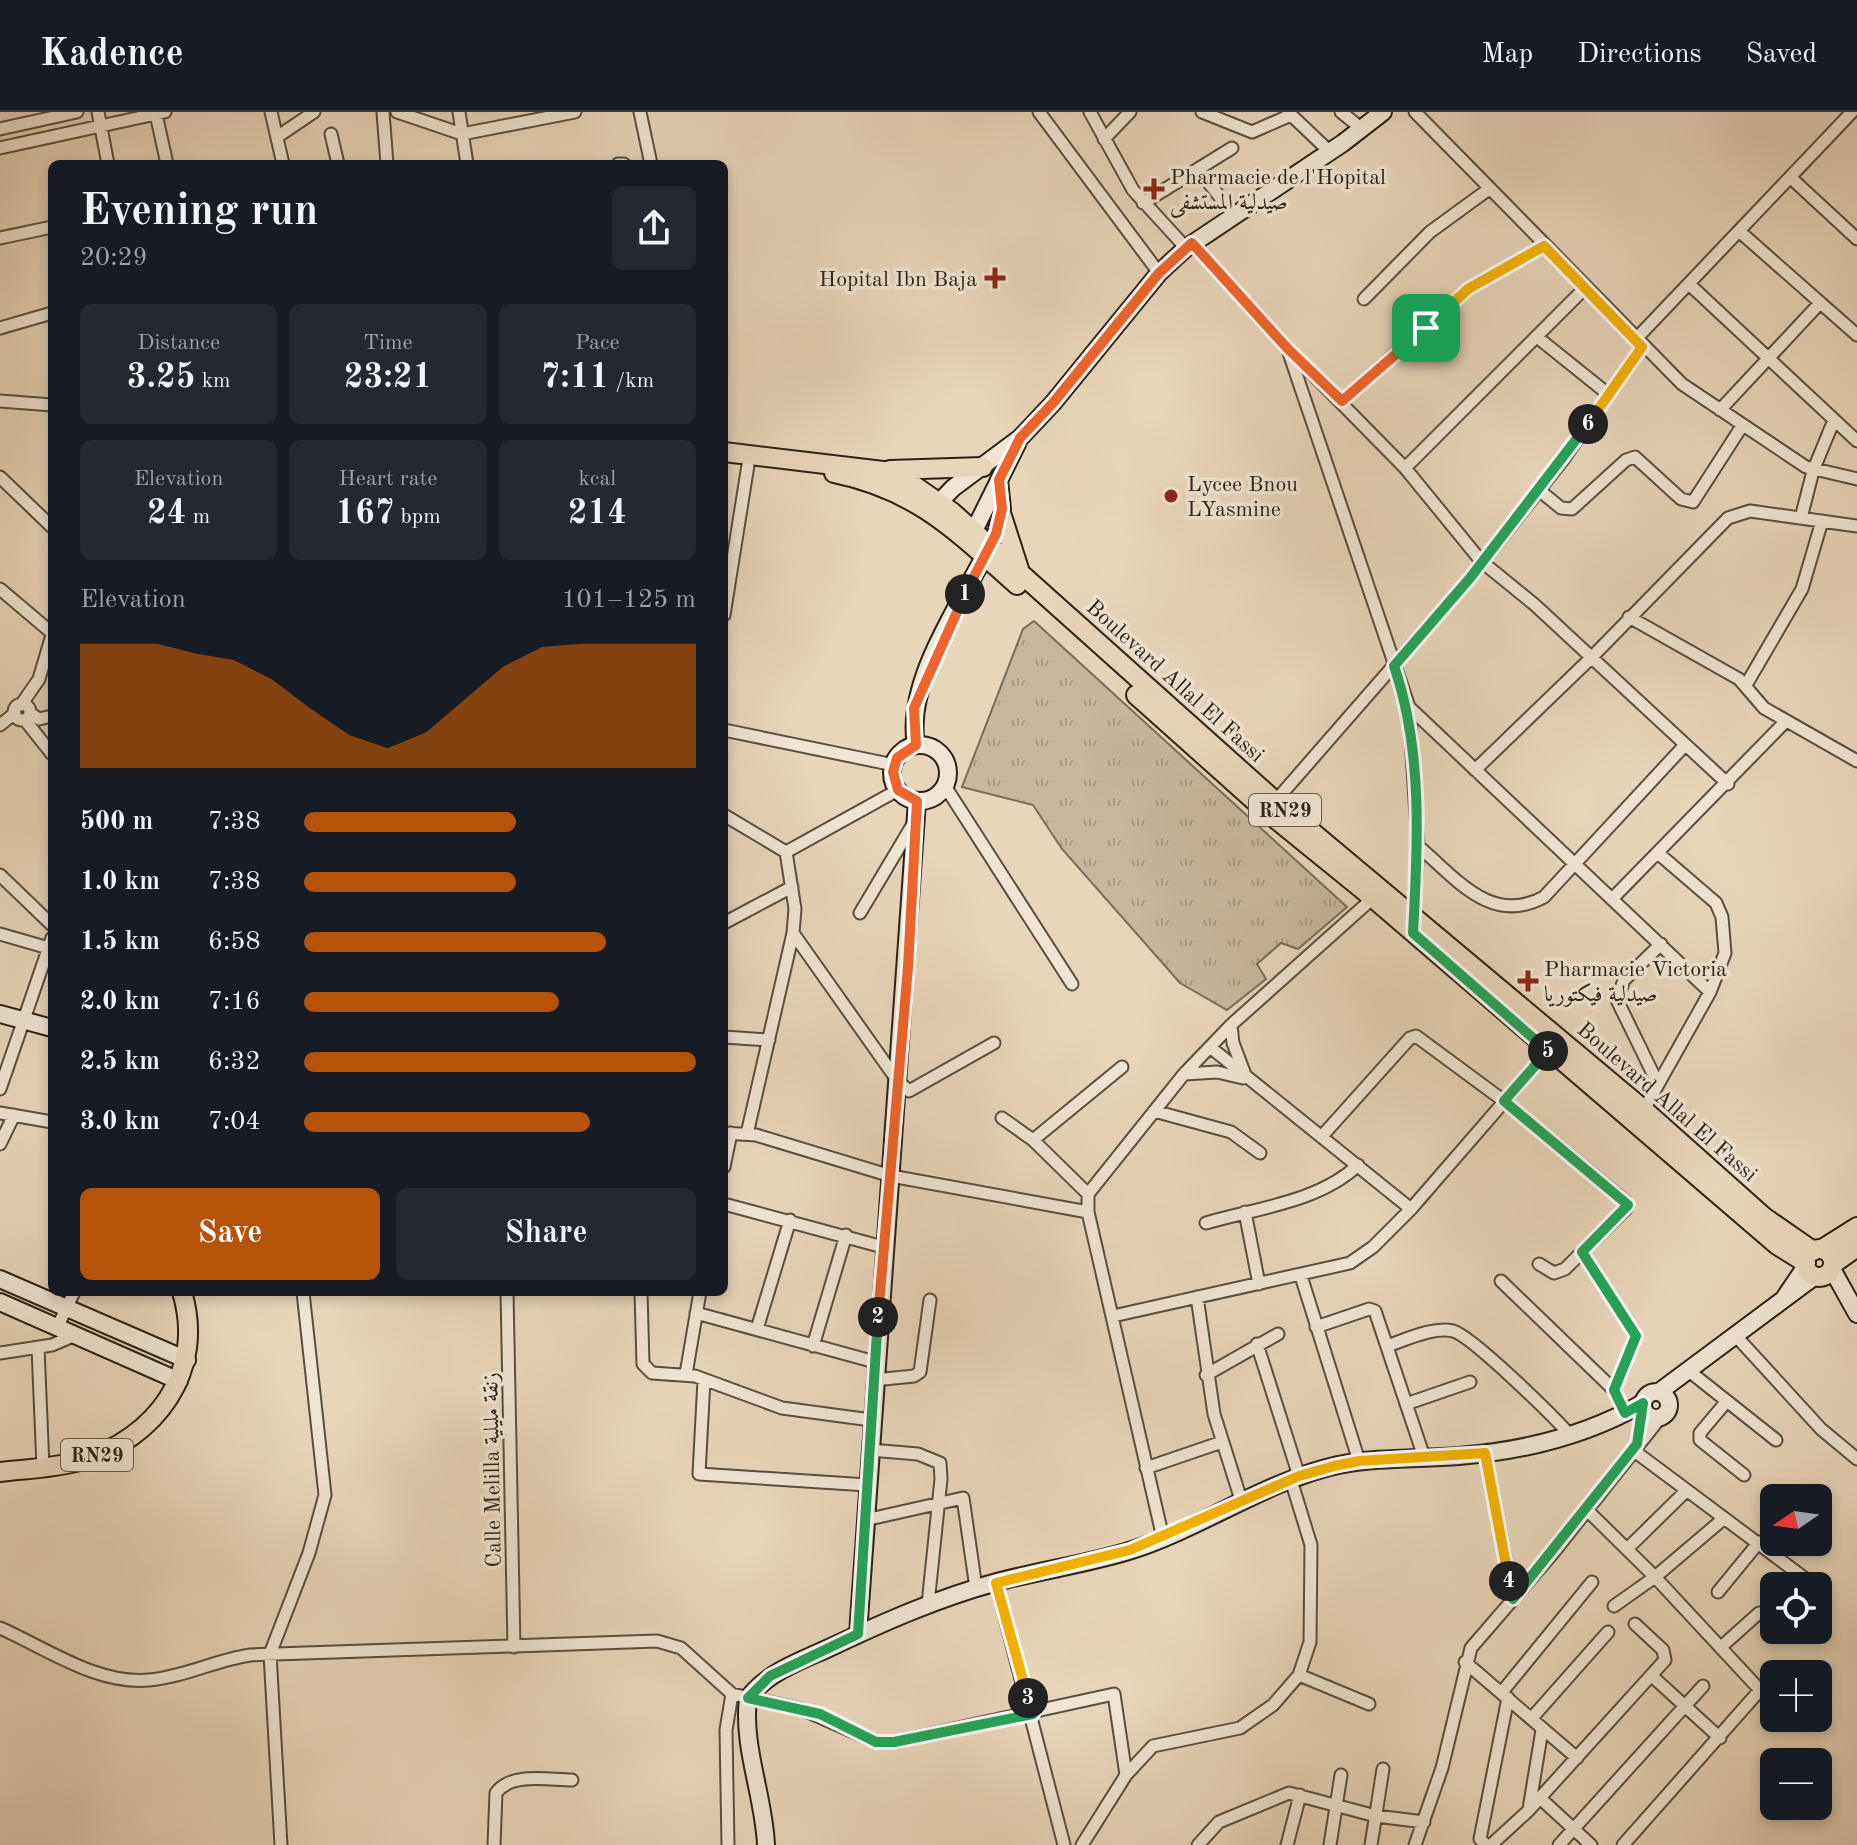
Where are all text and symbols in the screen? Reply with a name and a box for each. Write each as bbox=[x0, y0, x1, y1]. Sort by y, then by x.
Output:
text: Kadence bbox=[40, 36, 184, 74]
text: Map bbox=[1481, 41, 1533, 69]
text: Directions bbox=[1577, 41, 1702, 69]
text: Saved bbox=[1746, 41, 1817, 69]
place label: Pharmacie de l'Hopital صيدلية المستشفى bbox=[1170, 167, 1386, 218]
marker: Pharmacie de l'Hopital صيدلية المستشفى bbox=[1145, 180, 1163, 198]
button: share bbox=[612, 186, 696, 270]
text: Evening run bbox=[80, 190, 318, 234]
text: 20:29 bbox=[80, 245, 148, 271]
marker: Hopital Ibn Baja bbox=[984, 267, 1006, 289]
place label: Hopital Ibn Baja bbox=[819, 269, 977, 291]
pin bbox=[1392, 294, 1460, 362]
icon: arrive bbox=[1404, 306, 1448, 350]
text: Distance bbox=[137, 332, 220, 354]
text: Time bbox=[363, 332, 413, 354]
text: Pace bbox=[575, 332, 620, 354]
text: 3.25 bbox=[127, 361, 195, 395]
text: 23:21 bbox=[344, 361, 432, 395]
text: 7:11 bbox=[540, 361, 609, 395]
text: km bbox=[195, 370, 231, 392]
text: /km bbox=[609, 370, 654, 392]
pin: 6 bbox=[1568, 404, 1608, 444]
text: 6 bbox=[1582, 413, 1594, 435]
text: Elevation bbox=[134, 468, 223, 490]
text: Heart rate bbox=[339, 468, 437, 490]
text: kcal bbox=[578, 468, 616, 490]
place label: Lycee Bnou LYasmine bbox=[1187, 474, 1298, 521]
marker: Lycee Bnou LYasmine bbox=[1162, 487, 1180, 505]
text: 24 bbox=[147, 497, 187, 531]
text: 167 bbox=[335, 497, 394, 531]
text: 214 bbox=[568, 497, 627, 531]
text: m bbox=[187, 506, 210, 528]
text: bpm bbox=[394, 506, 441, 528]
pin: 1 bbox=[945, 574, 985, 614]
text: 1 bbox=[959, 583, 971, 605]
text: Elevation bbox=[80, 587, 186, 613]
text: 101–125 m bbox=[561, 587, 696, 613]
street label: Boulevard Allal El Fassi bbox=[1082, 596, 1268, 767]
road number: RN29 bbox=[1249, 794, 1321, 826]
text: 500 m bbox=[80, 809, 153, 835]
text: 7:38 bbox=[208, 809, 261, 835]
text: 1.0 km bbox=[80, 869, 160, 895]
text: 7:38 bbox=[208, 869, 261, 895]
text: 1.5 km bbox=[80, 929, 160, 955]
text: 6:58 bbox=[208, 929, 261, 955]
place label: Pharmacie Victoria صيدلية فيكتوريا bbox=[1544, 959, 1727, 1007]
marker: Pharmacie Victoria صيدلية فيكتوريا bbox=[1519, 972, 1537, 990]
text: 2.0 km bbox=[80, 989, 160, 1015]
text: 7:16 bbox=[208, 989, 261, 1015]
street label: Boulevard Allal El Fassi bbox=[1572, 1019, 1761, 1187]
pin: 5 bbox=[1528, 1031, 1568, 1071]
text: 5 bbox=[1542, 1040, 1554, 1062]
text: 2.5 km bbox=[80, 1049, 160, 1075]
text: 6:32 bbox=[208, 1049, 261, 1075]
text: 3.0 km bbox=[80, 1109, 160, 1135]
text: 7:04 bbox=[208, 1109, 261, 1135]
button: Save bbox=[80, 1188, 380, 1280]
button: Share bbox=[396, 1188, 696, 1280]
pin: 2 bbox=[858, 1297, 898, 1337]
text: 2 bbox=[872, 1306, 884, 1328]
street label: Calle Melilla زنقة مليلية bbox=[480, 1372, 507, 1568]
road number: RN29 bbox=[61, 1439, 133, 1471]
north arrow bbox=[1760, 1484, 1832, 1556]
map controls bbox=[1760, 1484, 1832, 1820]
pin: 4 bbox=[1489, 1561, 1529, 1601]
text: 4 bbox=[1503, 1570, 1515, 1592]
button: locate bbox=[1760, 1572, 1832, 1644]
button: + bbox=[1760, 1660, 1832, 1732]
pin: 3 bbox=[1008, 1678, 1048, 1718]
text: 3 bbox=[1022, 1687, 1034, 1709]
button: − bbox=[1760, 1748, 1832, 1820]

